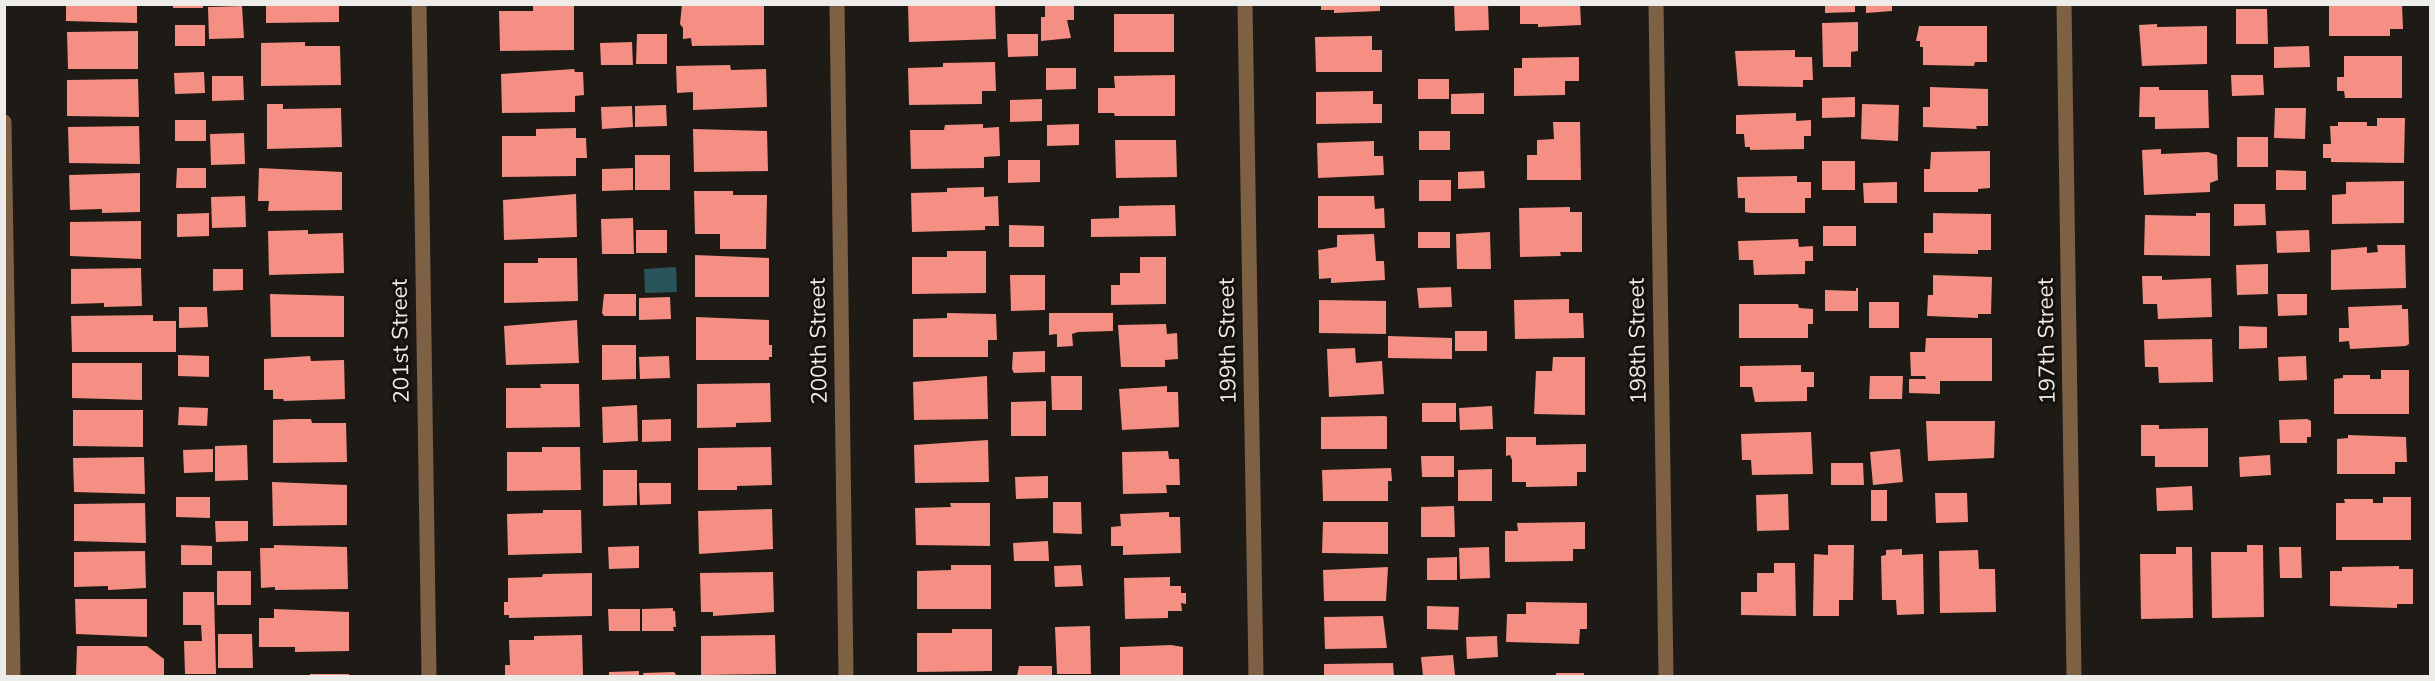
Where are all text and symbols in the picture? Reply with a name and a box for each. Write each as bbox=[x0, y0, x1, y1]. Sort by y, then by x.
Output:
street label: 200th Street bbox=[805, 277, 833, 405]
street label: 199th Street bbox=[1214, 277, 1242, 405]
street label: 198th Street bbox=[1624, 277, 1652, 405]
street label: 197th Street bbox=[2033, 277, 2061, 405]
street label: 201st Street bbox=[387, 278, 415, 404]

